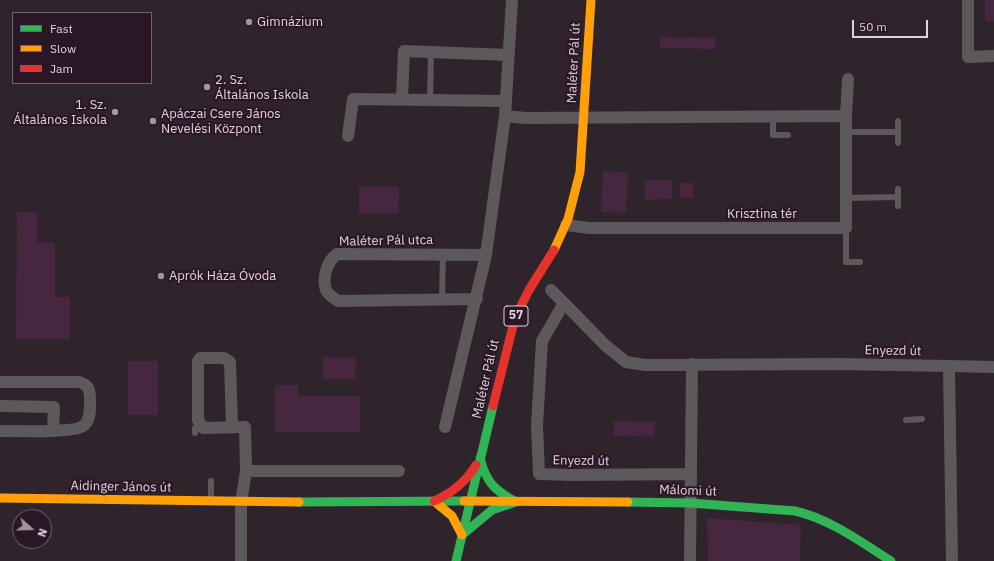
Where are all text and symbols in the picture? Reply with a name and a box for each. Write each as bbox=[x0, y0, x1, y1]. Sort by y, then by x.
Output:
legend bbox=[12, 12, 152, 84]
scale bar bbox=[854, 12, 930, 38]
place label: Gimnázium bbox=[257, 14, 323, 30]
marker: Gimnázium bbox=[244, 17, 254, 27]
text: 50 m bbox=[859, 19, 887, 34]
text: Fast bbox=[50, 21, 73, 36]
street label: Maléter Pál út bbox=[564, 22, 584, 104]
text: Slow bbox=[50, 41, 76, 56]
text: Jam bbox=[50, 61, 73, 76]
place label: 2. Sz. Általános Iskola bbox=[215, 72, 309, 103]
marker: 2. Sz. Általános Iskola bbox=[202, 82, 212, 92]
place label: 1. Sz. Általános Iskola bbox=[13, 97, 107, 128]
place label: Apáczai Csere János Nevelési Központ bbox=[161, 106, 281, 137]
marker: 1. Sz. Általános Iskola bbox=[110, 107, 120, 117]
marker: Apáczai Csere János Nevelési Központ bbox=[148, 116, 158, 126]
street label: Krisztina tér bbox=[727, 206, 797, 222]
street label: Maléter Pál utca bbox=[339, 232, 433, 250]
place label: Aprók Háza Óvoda bbox=[169, 268, 276, 284]
marker: Aprók Háza Óvoda bbox=[156, 271, 166, 281]
road number: 57 bbox=[504, 306, 528, 326]
street label: Maléter Pál út bbox=[469, 338, 503, 420]
street label: Enyezd út bbox=[864, 343, 922, 359]
street label: Enyezd út bbox=[552, 453, 610, 469]
street label: Aidinger János út bbox=[70, 478, 172, 496]
street label: Málomi út bbox=[659, 482, 717, 500]
north arrow bbox=[12, 509, 52, 549]
text: N bbox=[34, 527, 50, 539]

